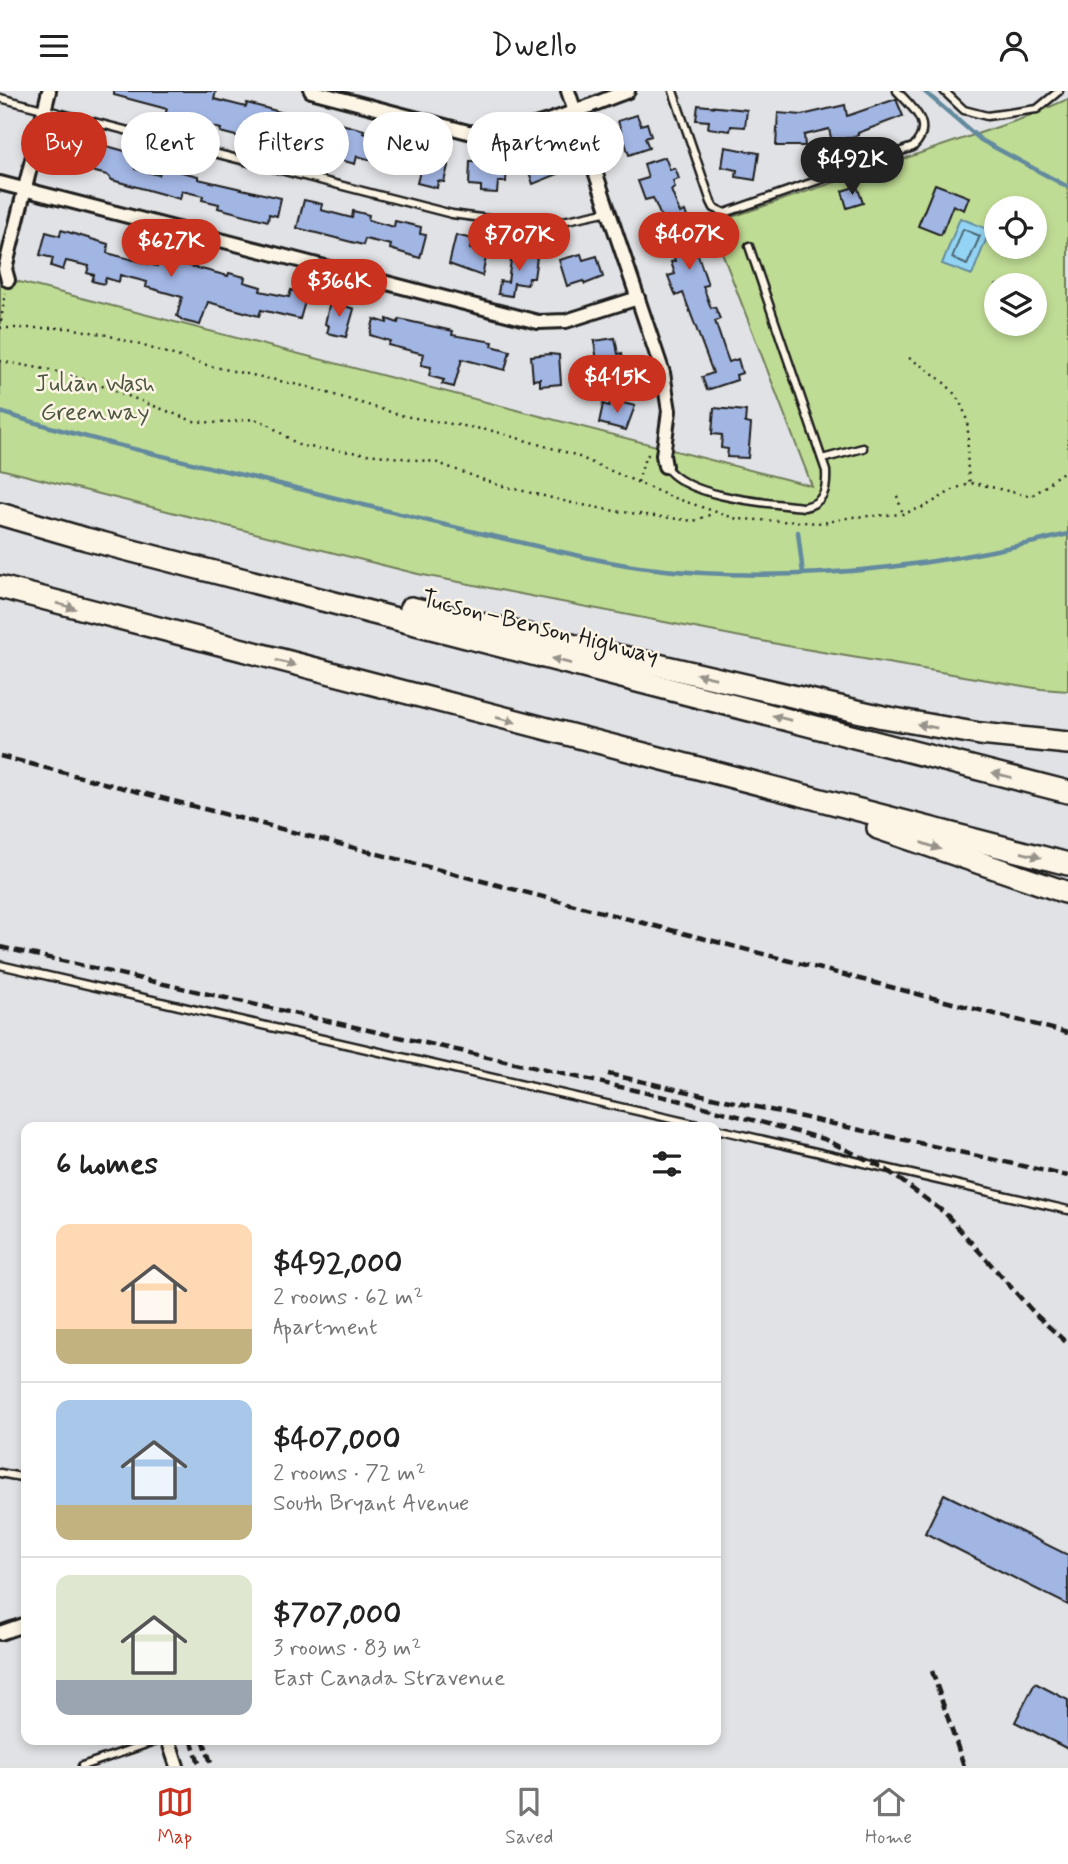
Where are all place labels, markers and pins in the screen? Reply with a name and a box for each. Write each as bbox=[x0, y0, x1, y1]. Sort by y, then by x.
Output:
pin: $492K bbox=[803, 137, 901, 197]
pin: $707K bbox=[470, 213, 568, 273]
pin: $407K bbox=[640, 213, 738, 272]
pin: $627K bbox=[122, 219, 220, 279]
pin: $366K bbox=[290, 259, 388, 319]
pin: $415K bbox=[568, 355, 666, 415]

